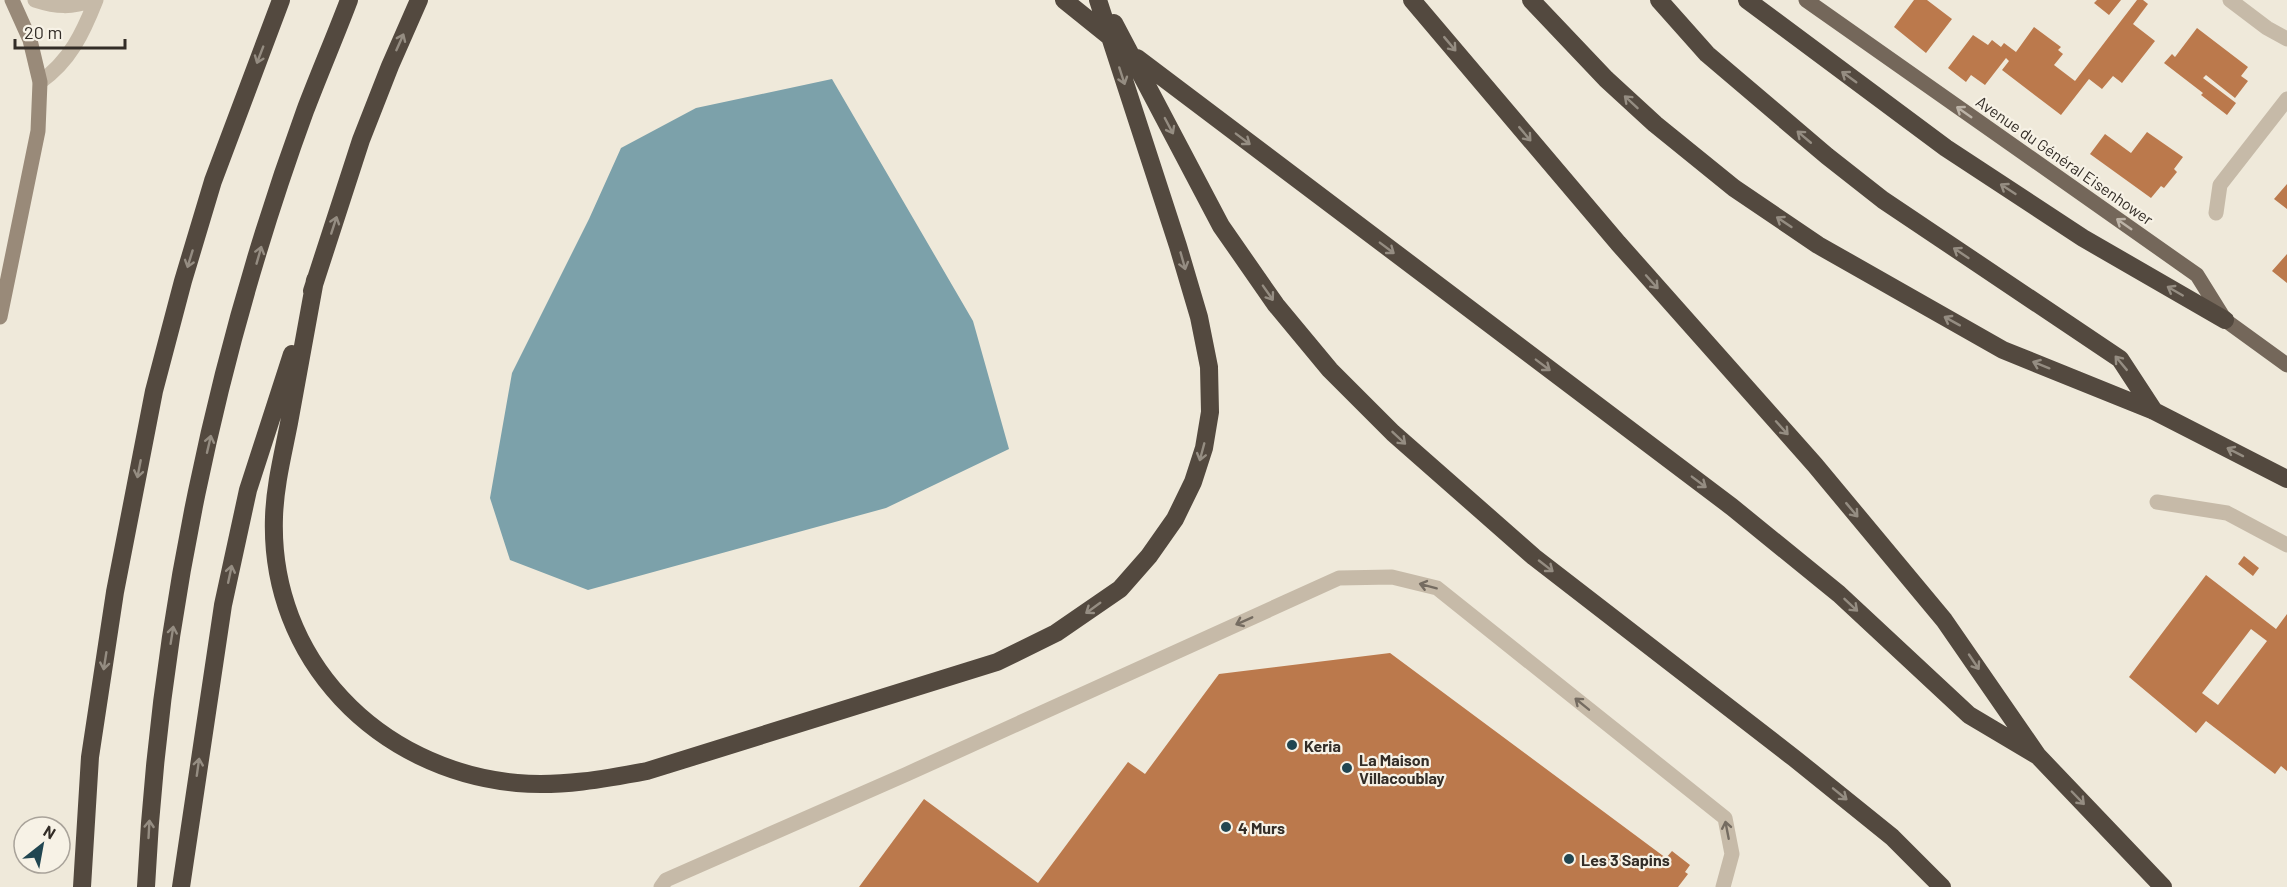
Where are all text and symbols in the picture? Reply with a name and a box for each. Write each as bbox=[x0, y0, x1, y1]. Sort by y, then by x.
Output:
scale bar bbox=[15, 12, 124, 50]
text: 20 m bbox=[24, 21, 62, 43]
one-way arrow bbox=[395, 33, 407, 51]
one-way arrow bbox=[1443, 36, 1457, 51]
one-way arrow bbox=[253, 45, 264, 63]
one-way arrow bbox=[1118, 66, 1129, 85]
one-way arrow bbox=[1842, 71, 1858, 83]
street label: Avenue du Général Eisenhower bbox=[1973, 91, 2157, 229]
one-way arrow bbox=[1623, 95, 1638, 109]
one-way arrow bbox=[1957, 106, 1973, 118]
one-way arrow bbox=[1163, 117, 1175, 134]
one-way arrow bbox=[1519, 126, 1532, 142]
one-way arrow bbox=[1797, 130, 1812, 144]
one-way arrow bbox=[1235, 132, 1251, 145]
one-way arrow bbox=[2001, 183, 2017, 195]
one-way arrow bbox=[329, 216, 340, 235]
one-way arrow bbox=[1776, 216, 1793, 228]
one-way arrow bbox=[2116, 218, 2132, 230]
one-way arrow bbox=[1379, 242, 1395, 254]
one-way arrow bbox=[254, 246, 265, 265]
one-way arrow bbox=[1953, 247, 1970, 259]
one-way arrow bbox=[184, 249, 195, 268]
one-way arrow bbox=[1178, 251, 1189, 270]
one-way arrow bbox=[1645, 274, 1659, 289]
one-way arrow bbox=[1262, 285, 1274, 301]
one-way arrow bbox=[2167, 285, 2184, 297]
one-way arrow bbox=[1943, 315, 1961, 326]
one-way arrow bbox=[2114, 356, 2128, 371]
one-way arrow bbox=[1535, 359, 1551, 371]
one-way arrow bbox=[2033, 359, 2051, 370]
one-way arrow bbox=[1775, 420, 1789, 435]
one-way arrow bbox=[1391, 431, 1406, 445]
one-way arrow bbox=[204, 434, 215, 454]
one-way arrow bbox=[1196, 442, 1208, 461]
one-way arrow bbox=[2227, 446, 2245, 457]
one-way arrow bbox=[133, 458, 144, 478]
one-way arrow bbox=[1691, 476, 1707, 488]
one-way arrow bbox=[1846, 502, 1859, 518]
one-way arrow bbox=[1538, 559, 1554, 572]
one-way arrow bbox=[225, 565, 236, 585]
one-way arrow bbox=[1419, 580, 1438, 591]
one-way arrow bbox=[1843, 598, 1858, 612]
one-way arrow bbox=[1086, 602, 1102, 615]
one-way arrow bbox=[1235, 616, 1253, 627]
one-way arrow bbox=[166, 626, 177, 645]
one-way arrow bbox=[99, 650, 110, 670]
one-way arrow bbox=[1968, 653, 1980, 670]
one-way arrow bbox=[1574, 697, 1590, 710]
place label: Keria bbox=[1304, 736, 1341, 755]
marker: Keria bbox=[1285, 738, 1299, 752]
place label: La Maison Villacoublay bbox=[1359, 750, 1445, 787]
one-way arrow bbox=[193, 757, 204, 777]
marker: La Maison Villacoublay bbox=[1340, 761, 1354, 775]
one-way arrow bbox=[1831, 788, 1847, 801]
one-way arrow bbox=[2071, 790, 2085, 805]
north arrow bbox=[12, 815, 72, 875]
place label: 4 Murs bbox=[1238, 818, 1285, 837]
one-way arrow bbox=[144, 819, 155, 839]
marker: 4 Murs bbox=[1219, 820, 1233, 834]
text: N bbox=[41, 821, 59, 843]
one-way arrow bbox=[1721, 821, 1732, 840]
place label: Les 3 Sapins bbox=[1581, 850, 1670, 869]
marker: Les 3 Sapins bbox=[1562, 852, 1576, 866]

